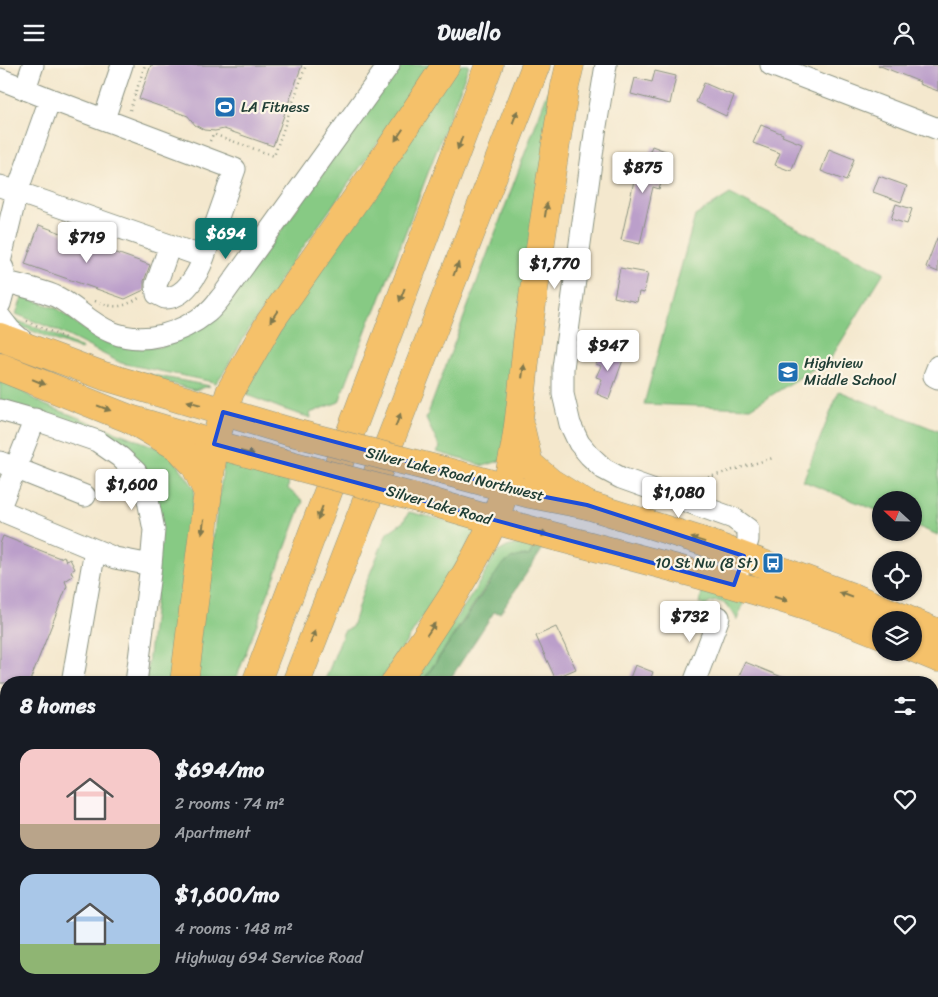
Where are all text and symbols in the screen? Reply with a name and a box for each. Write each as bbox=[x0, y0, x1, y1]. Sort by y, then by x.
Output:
text: Dwello bbox=[437, 13, 501, 52]
icon: menu bbox=[20, 19, 48, 47]
icon: person bbox=[890, 19, 918, 47]
place label: LA Fitness bbox=[241, 94, 309, 120]
sports icon: LA Fitness bbox=[213, 95, 237, 119]
one-way arrow bbox=[512, 110, 519, 125]
one-way arrow bbox=[394, 128, 404, 142]
one-way arrow bbox=[456, 136, 463, 151]
pin: $875 bbox=[613, 151, 673, 194]
text: $875 bbox=[623, 153, 663, 182]
one-way arrow bbox=[542, 201, 550, 217]
pin: $694 bbox=[196, 217, 256, 260]
text: $694 bbox=[206, 219, 246, 248]
pin: $719 bbox=[57, 221, 117, 264]
text: $719 bbox=[69, 223, 105, 252]
pin: $1,770 bbox=[514, 247, 596, 290]
text: $1,770 bbox=[530, 249, 580, 278]
one-way arrow bbox=[453, 262, 461, 276]
one-way arrow bbox=[398, 288, 405, 303]
one-way arrow bbox=[270, 309, 279, 323]
pin: $947 bbox=[578, 329, 638, 372]
text: $947 bbox=[588, 331, 628, 360]
place label: Highview Middle School bbox=[804, 350, 897, 393]
school or university icon: Highview Middle School bbox=[776, 360, 800, 384]
one-way arrow bbox=[520, 362, 528, 378]
one-way arrow bbox=[31, 379, 46, 387]
one-way arrow bbox=[187, 399, 202, 407]
one-way arrow bbox=[97, 404, 112, 412]
one-way arrow bbox=[394, 413, 402, 428]
street label: Silver Lake Road Northwest bbox=[364, 443, 546, 505]
one-way arrow bbox=[240, 449, 255, 457]
pin: $1,600 bbox=[91, 469, 173, 511]
text: $1,600 bbox=[106, 470, 158, 499]
pin: $1,080 bbox=[638, 477, 720, 519]
text: $1,080 bbox=[653, 478, 705, 507]
street label: Silver Lake Road bbox=[384, 481, 494, 529]
north arrow bbox=[872, 491, 922, 541]
map controls bbox=[872, 491, 922, 661]
one-way arrow bbox=[316, 506, 324, 521]
one-way arrow bbox=[199, 520, 207, 536]
one-way arrow bbox=[533, 529, 548, 537]
one-way arrow bbox=[690, 535, 705, 543]
place label: 10 St Nw (8 St) bbox=[655, 550, 758, 576]
bus stop icon: 10 St Nw (8 St) bbox=[761, 551, 785, 575]
button: locate bbox=[872, 551, 922, 601]
one-way arrow bbox=[838, 591, 853, 599]
one-way arrow bbox=[773, 595, 788, 603]
pin: $732 bbox=[660, 601, 720, 643]
text: $732 bbox=[671, 602, 709, 631]
button: layers bbox=[872, 611, 922, 661]
one-way arrow bbox=[426, 622, 435, 636]
one-way arrow bbox=[310, 630, 318, 644]
text: 8 homes bbox=[20, 687, 95, 725]
icon: filters bbox=[891, 692, 919, 720]
text: $694/mo bbox=[175, 751, 264, 789]
icon: home bbox=[60, 769, 120, 829]
icon: heart bbox=[891, 785, 919, 813]
text: 2 rooms · 74 m² bbox=[175, 789, 285, 818]
text: Apartment bbox=[175, 818, 251, 847]
text: $1,600/mo bbox=[175, 876, 279, 914]
icon: home bbox=[60, 894, 120, 954]
icon: heart bbox=[891, 910, 919, 938]
text: 4 rooms · 148 m² bbox=[175, 914, 293, 943]
text: Highway 694 Service Road bbox=[175, 943, 363, 972]

